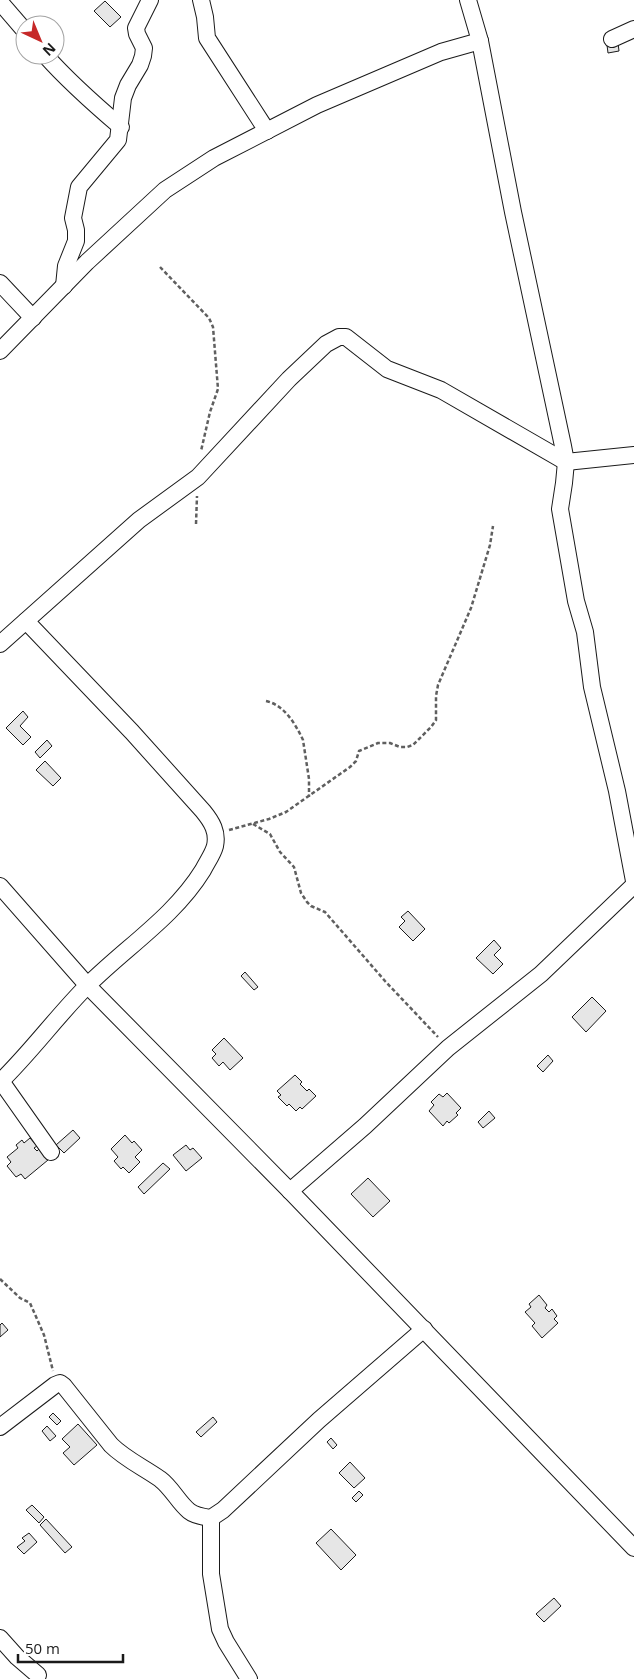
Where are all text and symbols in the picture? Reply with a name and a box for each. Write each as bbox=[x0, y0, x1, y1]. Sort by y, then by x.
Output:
north arrow bbox=[15, 15, 65, 65]
text: N bbox=[39, 39, 60, 61]
scale bar bbox=[18, 1632, 122, 1664]
text: 50 m bbox=[25, 1638, 60, 1658]

